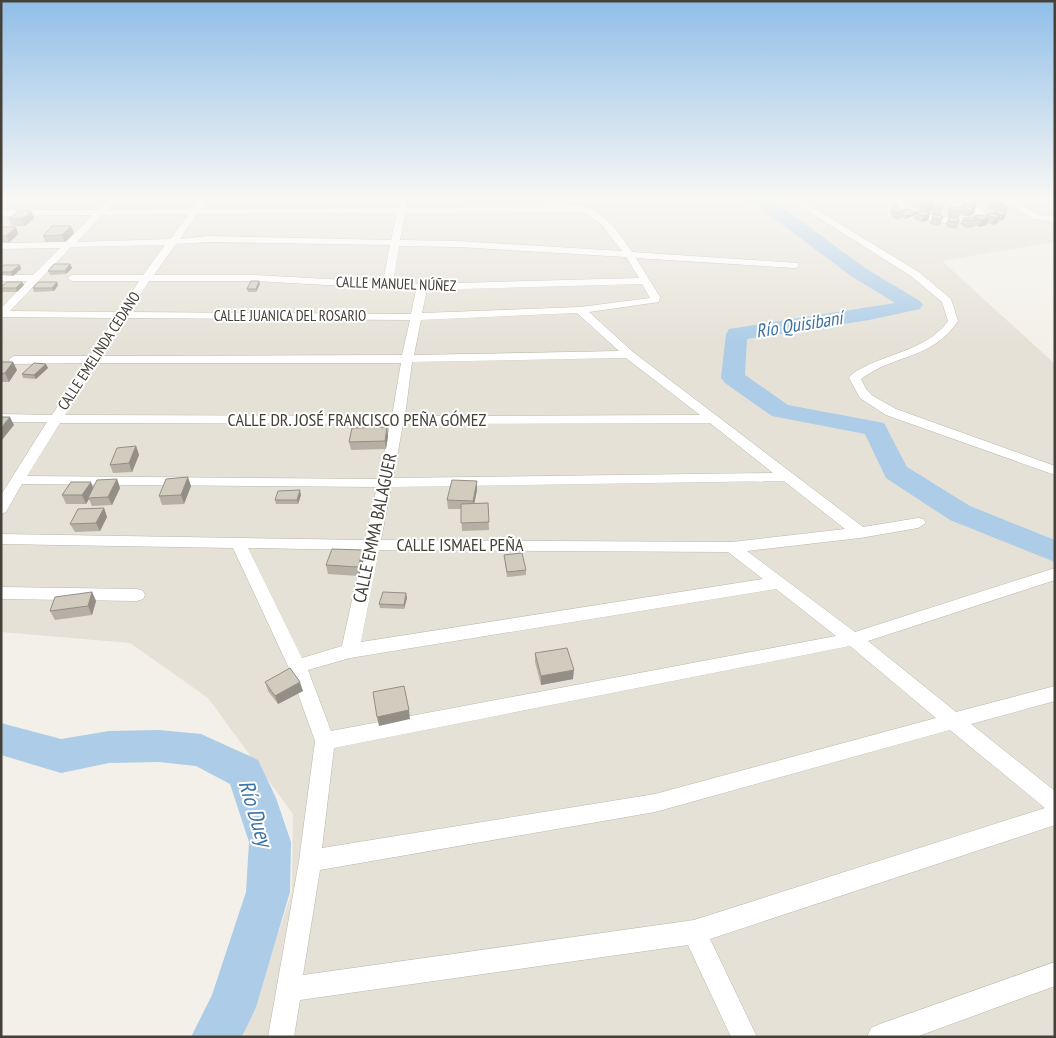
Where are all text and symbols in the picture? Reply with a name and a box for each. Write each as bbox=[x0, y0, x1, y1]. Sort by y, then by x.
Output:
street label: CALLE MANUEL NÚÑEZ bbox=[335, 272, 457, 295]
street label: CALLE EMELINDA CEDANO bbox=[53, 288, 144, 414]
water label: Río Quisibaní bbox=[754, 305, 848, 343]
street label: CALLE JUANICA DEL ROSARIO bbox=[214, 306, 366, 325]
street label: CALLE DR. JOSÉ FRANCISCO PEÑA GÓMEZ bbox=[228, 408, 486, 431]
street label: CALLE EMMA BALAGUER bbox=[347, 451, 402, 605]
street label: CALLE ISMAEL PEÑA bbox=[396, 533, 524, 556]
water label: Río Duey bbox=[233, 777, 280, 852]

